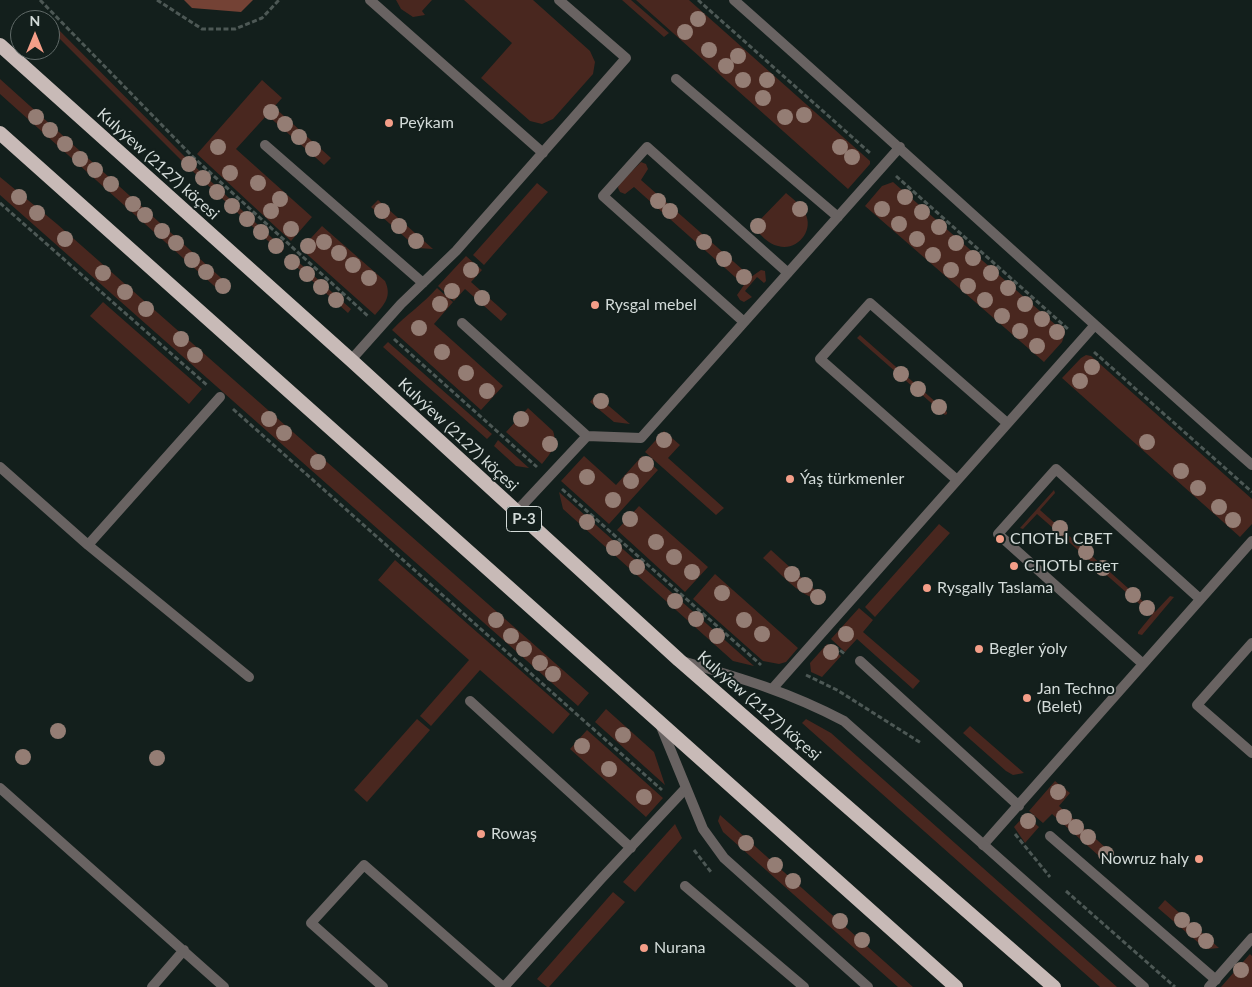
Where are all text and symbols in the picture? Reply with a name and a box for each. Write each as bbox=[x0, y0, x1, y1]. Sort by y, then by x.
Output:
north arrow bbox=[10, 10, 60, 60]
text: N bbox=[30, 12, 40, 29]
street label: Kulyýew (2127) köçesi bbox=[93, 104, 223, 224]
place label: Peýkam bbox=[399, 113, 454, 133]
marker: Peýkam bbox=[383, 117, 395, 129]
place label: Rysgal mebel bbox=[605, 295, 697, 315]
marker: Rysgal mebel bbox=[589, 299, 601, 311]
street label: Kulyýew (2127) köçesi bbox=[394, 374, 522, 496]
place label: Ýaş türkmenler bbox=[800, 469, 904, 489]
marker: Ýaş türkmenler bbox=[784, 473, 796, 485]
road number: P-3 bbox=[506, 506, 542, 532]
place label: СПОТЫ СВЕТ bbox=[1010, 529, 1112, 549]
marker: СПОТЫ СВЕТ bbox=[994, 533, 1006, 545]
place label: СПОТЫ свет bbox=[1024, 556, 1119, 576]
marker: СПОТЫ свет bbox=[1008, 560, 1020, 572]
place label: Rysgally Taslama bbox=[937, 578, 1053, 598]
marker: Rysgally Taslama bbox=[921, 582, 933, 594]
place label: Begler ýoly bbox=[989, 639, 1067, 659]
marker: Begler ýoly bbox=[973, 643, 985, 655]
street label: Kulyýew (2127) köçesi bbox=[693, 647, 825, 765]
place label: Jan Techno (Belet) bbox=[1037, 679, 1115, 717]
marker: Jan Techno (Belet) bbox=[1021, 692, 1033, 704]
place label: Rowaş bbox=[491, 824, 537, 844]
marker: Rowaş bbox=[475, 828, 487, 840]
place label: Nowruz haly bbox=[1101, 849, 1189, 869]
marker: Nowruz haly bbox=[1193, 853, 1205, 865]
place label: Nurana bbox=[654, 938, 706, 958]
marker: Nurana bbox=[638, 942, 650, 954]

